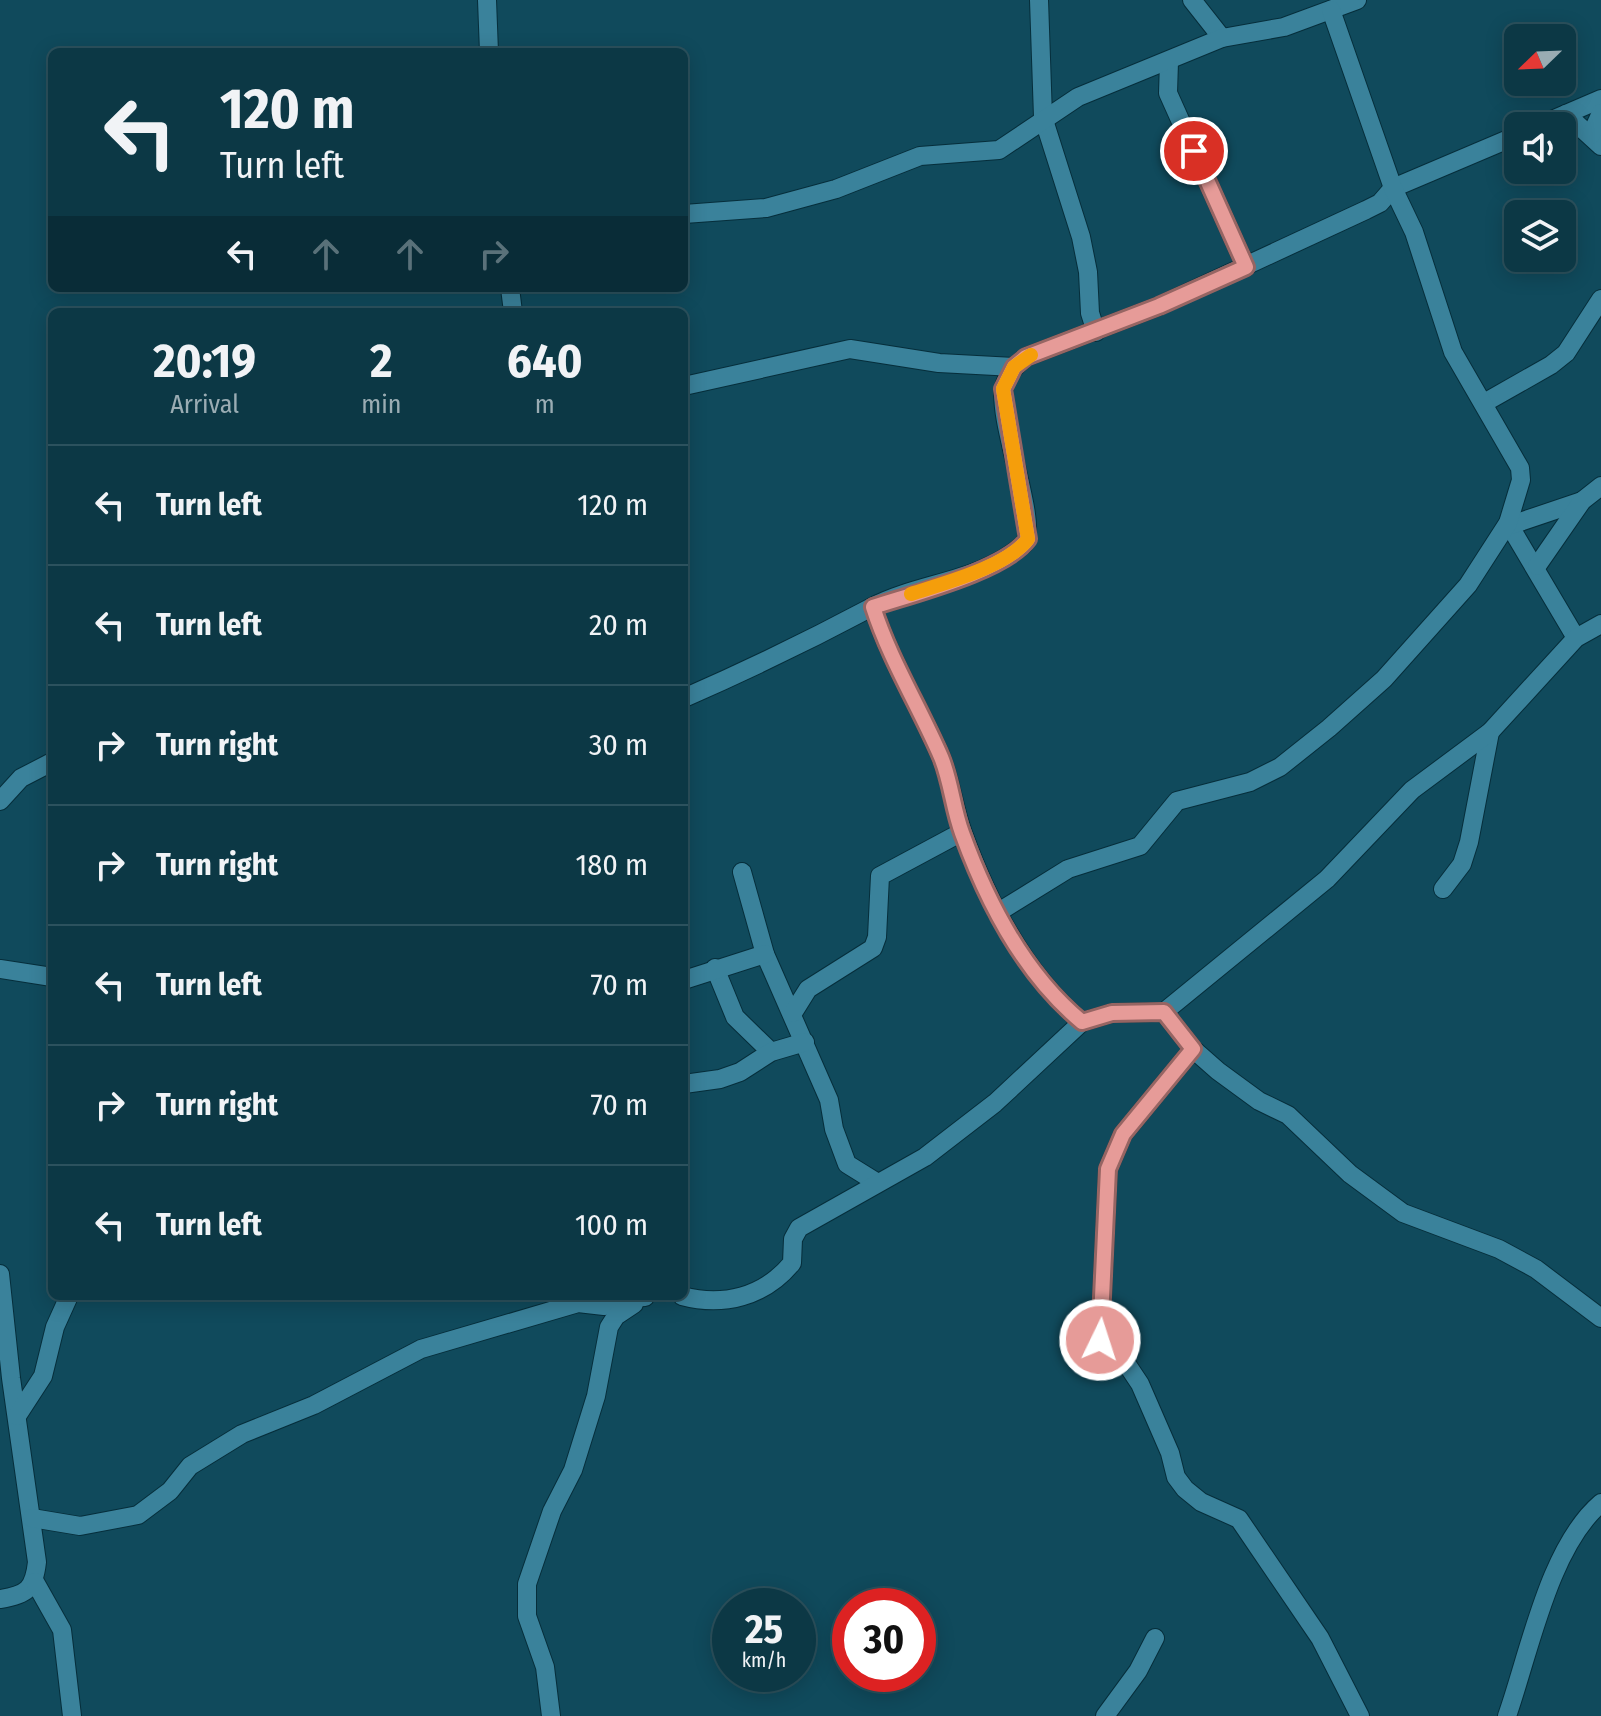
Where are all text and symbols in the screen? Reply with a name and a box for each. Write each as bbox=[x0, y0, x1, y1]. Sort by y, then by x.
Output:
north arrow bbox=[1504, 24, 1576, 96]
map controls bbox=[1504, 24, 1576, 272]
text: 120 m bbox=[220, 76, 355, 143]
icon: left bbox=[88, 80, 192, 184]
button: sound bbox=[1504, 112, 1576, 184]
pin bbox=[1160, 117, 1228, 185]
icon: arrive bbox=[1172, 129, 1216, 173]
text: Turn left bbox=[220, 144, 344, 188]
button: layers bbox=[1504, 200, 1576, 272]
icon: left bbox=[220, 232, 264, 276]
icon: ahead bbox=[304, 232, 348, 276]
icon: ahead bbox=[388, 232, 432, 276]
icon: right bbox=[472, 232, 516, 276]
text: 20:19 bbox=[153, 332, 256, 390]
text: 2 bbox=[370, 332, 393, 390]
text: 640 bbox=[507, 332, 583, 390]
text: Arrival bbox=[170, 389, 239, 420]
text: min bbox=[361, 389, 402, 420]
text: m bbox=[535, 389, 555, 420]
icon: left bbox=[88, 483, 132, 527]
text: Turn left bbox=[156, 487, 262, 523]
text: 120 m bbox=[577, 487, 648, 523]
icon: left bbox=[88, 603, 132, 647]
text: Turn left bbox=[156, 607, 262, 643]
text: 20 m bbox=[589, 607, 648, 643]
icon: right bbox=[88, 723, 132, 767]
text: Turn right bbox=[156, 727, 278, 763]
text: 30 m bbox=[589, 727, 648, 763]
icon: right bbox=[88, 843, 132, 887]
text: Turn right bbox=[156, 847, 278, 883]
text: 180 m bbox=[576, 847, 648, 883]
icon: left bbox=[88, 963, 132, 1007]
text: Turn left bbox=[156, 967, 262, 1003]
text: 70 m bbox=[590, 967, 648, 1003]
icon: right bbox=[88, 1083, 132, 1127]
text: Turn right bbox=[156, 1087, 278, 1123]
text: 70 m bbox=[590, 1087, 648, 1123]
icon: left bbox=[88, 1203, 132, 1247]
text: Turn left bbox=[156, 1207, 262, 1243]
text: 100 m bbox=[575, 1207, 648, 1243]
position arrow bbox=[1058, 1298, 1142, 1382]
speed limit sign: 30 bbox=[832, 1588, 936, 1692]
text: 25 bbox=[745, 1606, 783, 1654]
text: km/h bbox=[742, 1648, 786, 1672]

